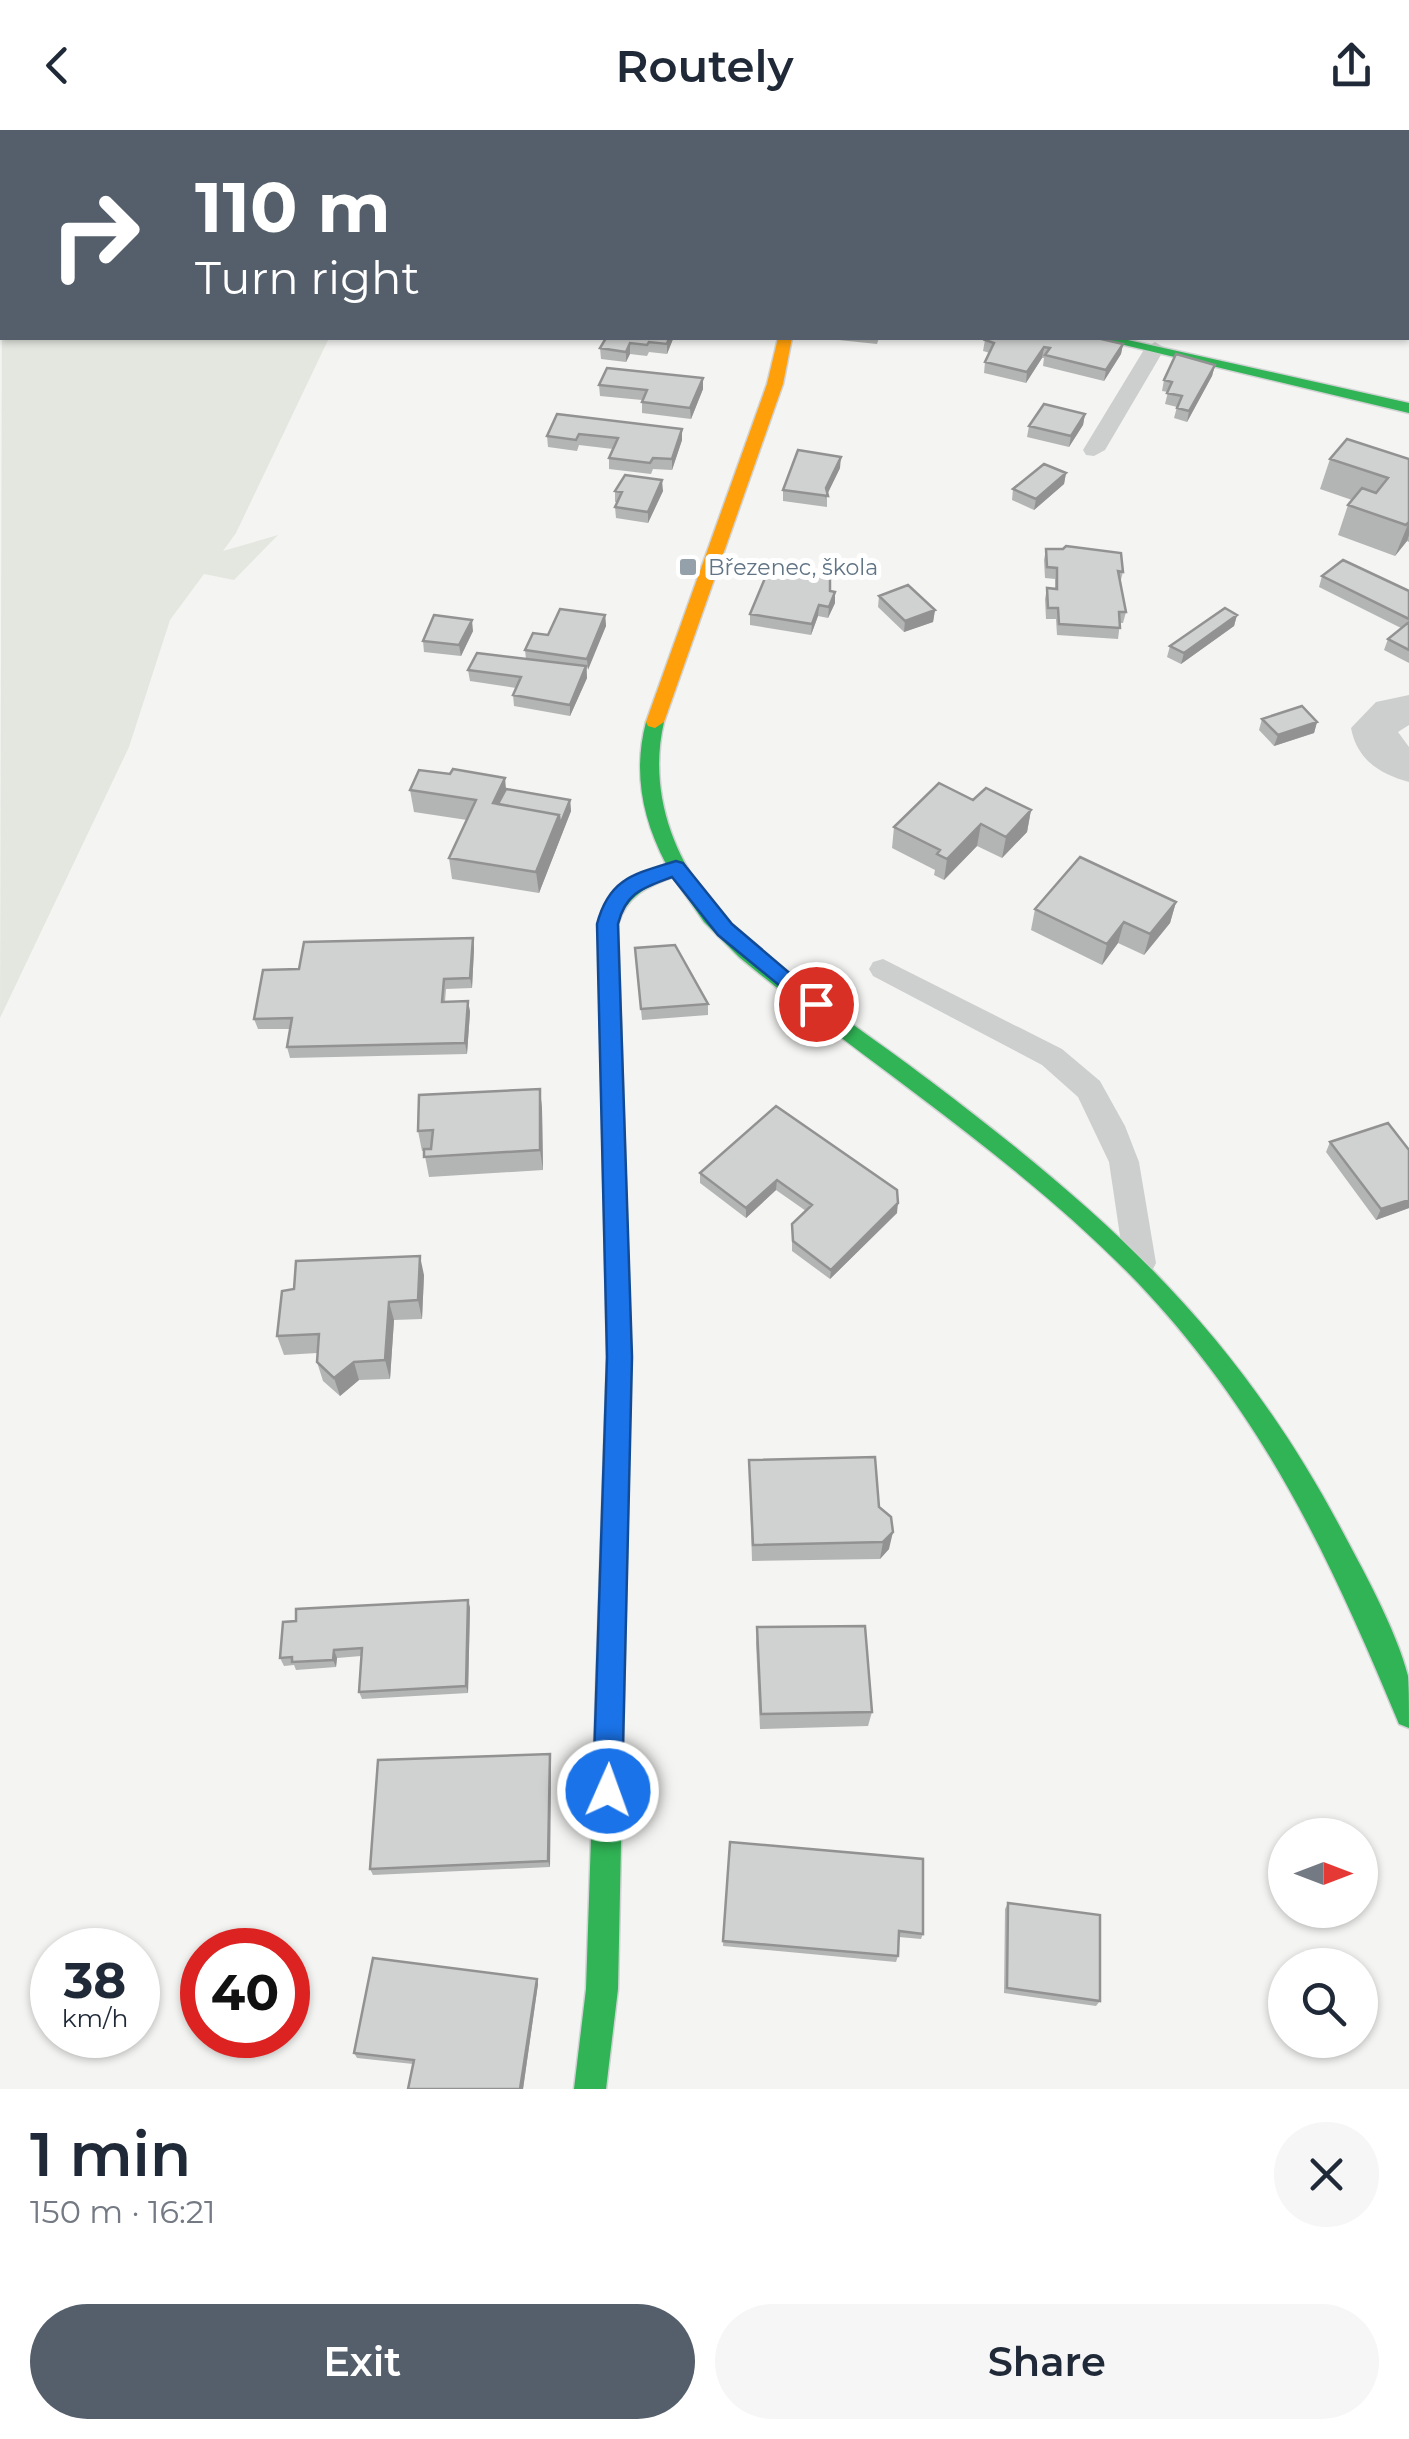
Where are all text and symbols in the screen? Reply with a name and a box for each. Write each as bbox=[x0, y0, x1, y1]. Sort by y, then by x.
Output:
icon: back bbox=[30, 38, 85, 93]
text: Routely bbox=[616, 38, 793, 93]
icon: share bbox=[1324, 38, 1379, 93]
text: 110 m bbox=[195, 164, 391, 250]
icon: right bbox=[30, 170, 160, 300]
text: Turn right bbox=[195, 250, 420, 305]
place label: Březenec, škola bbox=[708, 554, 878, 581]
marker: Březenec, škola bbox=[677, 556, 699, 578]
pin bbox=[774, 962, 859, 1047]
icon: arrive bbox=[789, 977, 844, 1032]
position arrow bbox=[556, 1739, 660, 1843]
north arrow bbox=[1268, 1818, 1378, 1928]
map controls bbox=[1268, 1818, 1378, 2058]
speed limit sign: 40 bbox=[180, 1928, 310, 2058]
button: search bbox=[1268, 1948, 1378, 2058]
text: 38 bbox=[64, 1950, 126, 2011]
text: km/h bbox=[62, 2003, 128, 2033]
text: 1 min bbox=[30, 2118, 191, 2191]
button: close bbox=[1274, 2122, 1379, 2227]
text: 150 m · 16:21 bbox=[30, 2192, 216, 2231]
button: Exit bbox=[30, 2304, 695, 2419]
button: Share bbox=[715, 2304, 1379, 2419]

